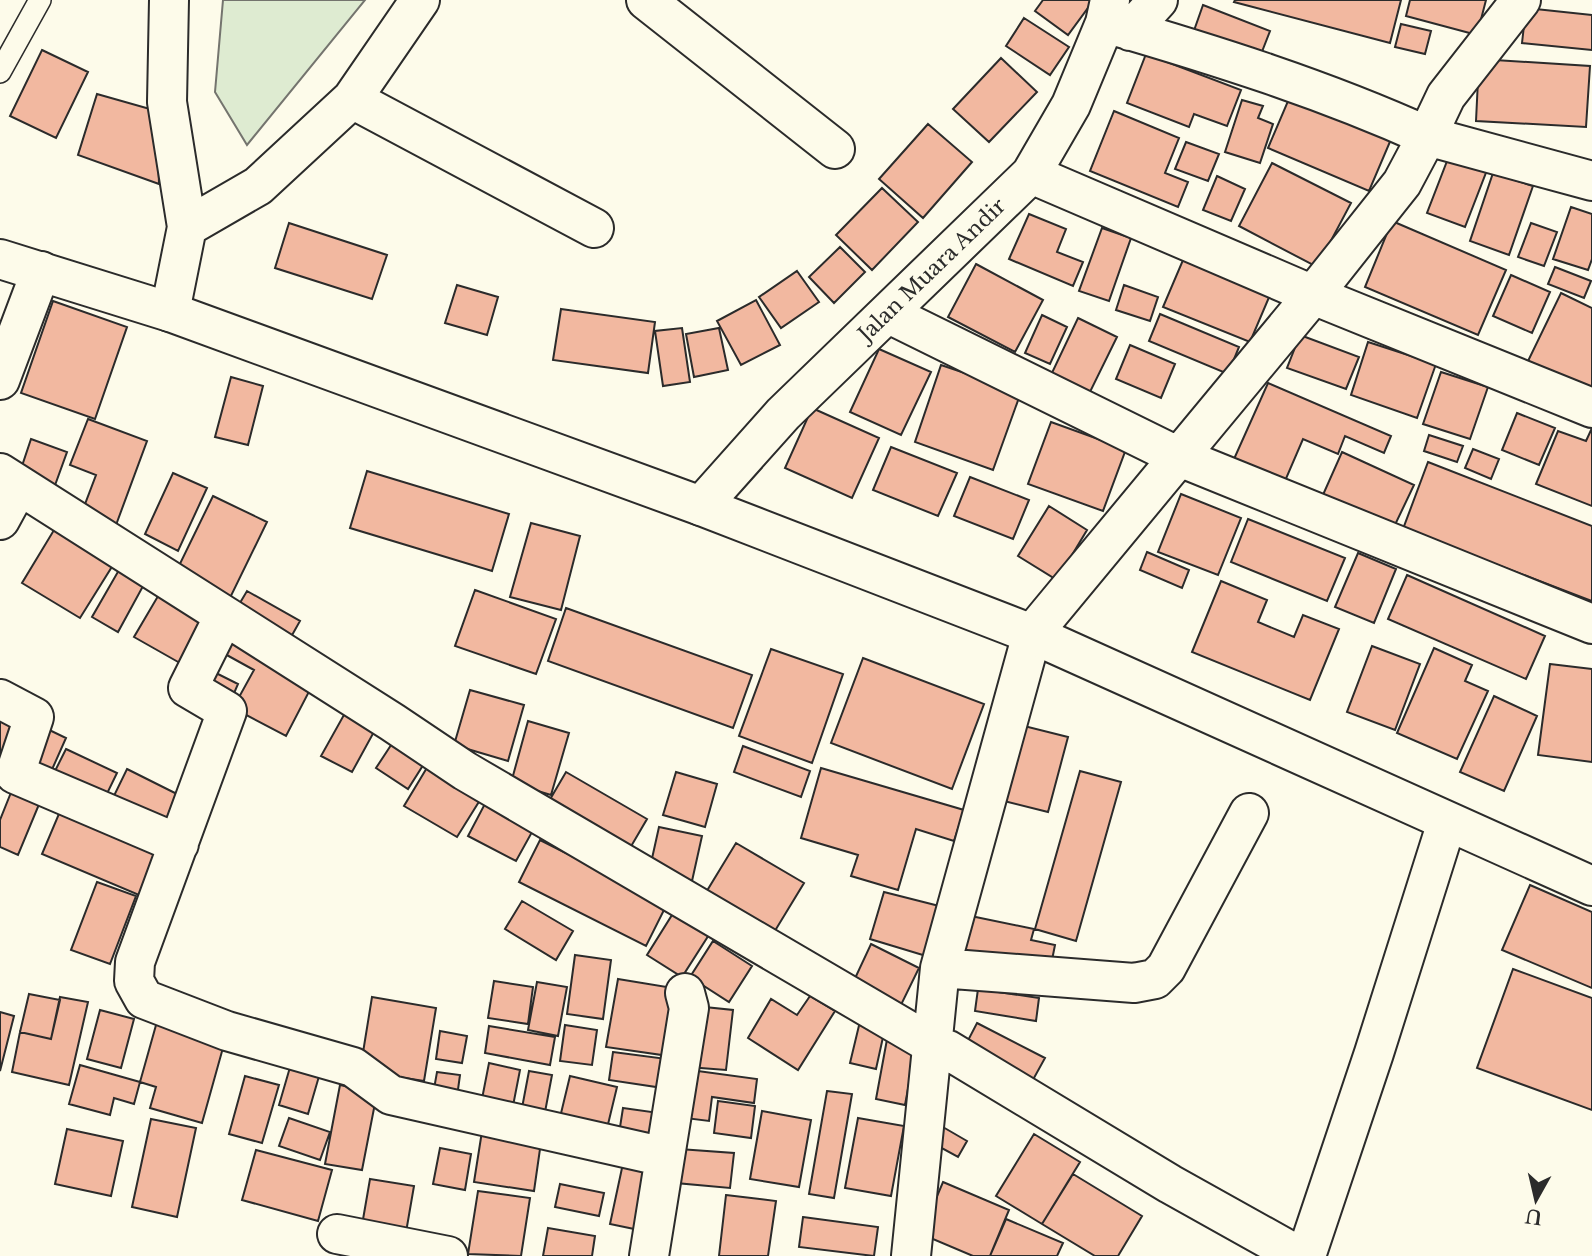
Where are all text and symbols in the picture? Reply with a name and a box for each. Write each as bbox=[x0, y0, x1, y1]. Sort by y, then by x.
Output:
street label: Jalan Muara Andir bbox=[851, 193, 1011, 349]
north arrow bbox=[1501, 1165, 1571, 1235]
text: U bbox=[1524, 1204, 1544, 1229]

